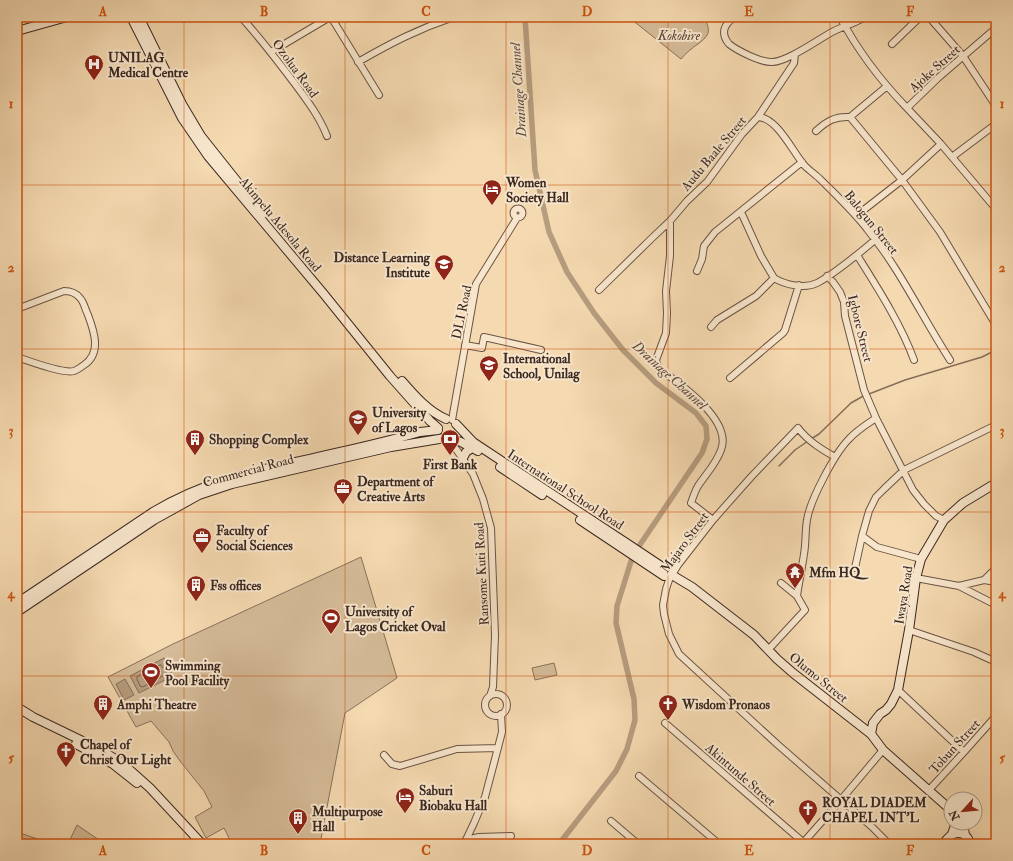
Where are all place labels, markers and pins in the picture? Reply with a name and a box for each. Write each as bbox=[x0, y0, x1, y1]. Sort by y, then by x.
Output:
place label: UNILAG Medical Centre bbox=[107, 50, 189, 81]
hospital icon: UNILAG Medical Centre bbox=[83, 53, 105, 81]
place label: Women Society Hall bbox=[505, 175, 570, 207]
hotel icon: Women Society Hall bbox=[481, 178, 503, 206]
place label: Distance Learning Institute bbox=[334, 250, 431, 281]
school or university icon: Distance Learning Institute bbox=[433, 253, 455, 281]
place label: International School, Unilag bbox=[503, 351, 580, 383]
school or university icon: International School, Unilag bbox=[478, 354, 500, 382]
place label: University of Lagos bbox=[372, 405, 428, 437]
school or university icon: University of Lagos bbox=[347, 408, 369, 436]
building icon: Shopping Complex bbox=[184, 428, 206, 456]
bank icon: First Bank bbox=[439, 428, 461, 456]
place label: Shopping Complex bbox=[209, 432, 309, 449]
place label: First Bank bbox=[423, 457, 478, 473]
place label: Department of Creative Arts bbox=[357, 474, 436, 505]
office icon: Department of Creative Arts bbox=[332, 477, 354, 505]
place label: Faculty of Social Sciences bbox=[216, 523, 293, 554]
office icon: Faculty of Social Sciences bbox=[191, 526, 213, 554]
temple icon: Mfm HQ bbox=[784, 561, 806, 589]
place label: Mfm HQ bbox=[808, 565, 869, 581]
building icon: Fss offices bbox=[185, 574, 207, 602]
place label: Fss offices bbox=[210, 578, 262, 594]
place label: University of Lagos Cricket Oval bbox=[345, 604, 446, 636]
sports icon: University of Lagos Cricket Oval bbox=[320, 607, 342, 635]
place label: Swimming Pool Facility bbox=[165, 658, 231, 690]
sports icon: Swimming Pool Facility bbox=[140, 661, 162, 689]
building icon: Amphi Theatre bbox=[92, 693, 114, 721]
church icon: Wisdom Pronaos bbox=[657, 693, 679, 721]
place label: Amphi Theatre bbox=[116, 697, 197, 714]
place label: Wisdom Pronaos bbox=[681, 697, 770, 713]
place label: Chapel of Christ Our Light bbox=[80, 737, 172, 769]
church icon: Chapel of Christ Our Light bbox=[55, 740, 77, 768]
place label: Saburi Biobaku Hall bbox=[419, 783, 488, 814]
hotel icon: Saburi Biobaku Hall bbox=[394, 786, 416, 814]
place label: ROYAL DIADEM CHAPEL INT'L bbox=[822, 795, 927, 826]
church icon: ROYAL DIADEM CHAPEL INT'L bbox=[797, 798, 819, 826]
place label: Multipurpose Hall bbox=[311, 804, 383, 835]
building icon: Multipurpose Hall bbox=[287, 807, 309, 835]

